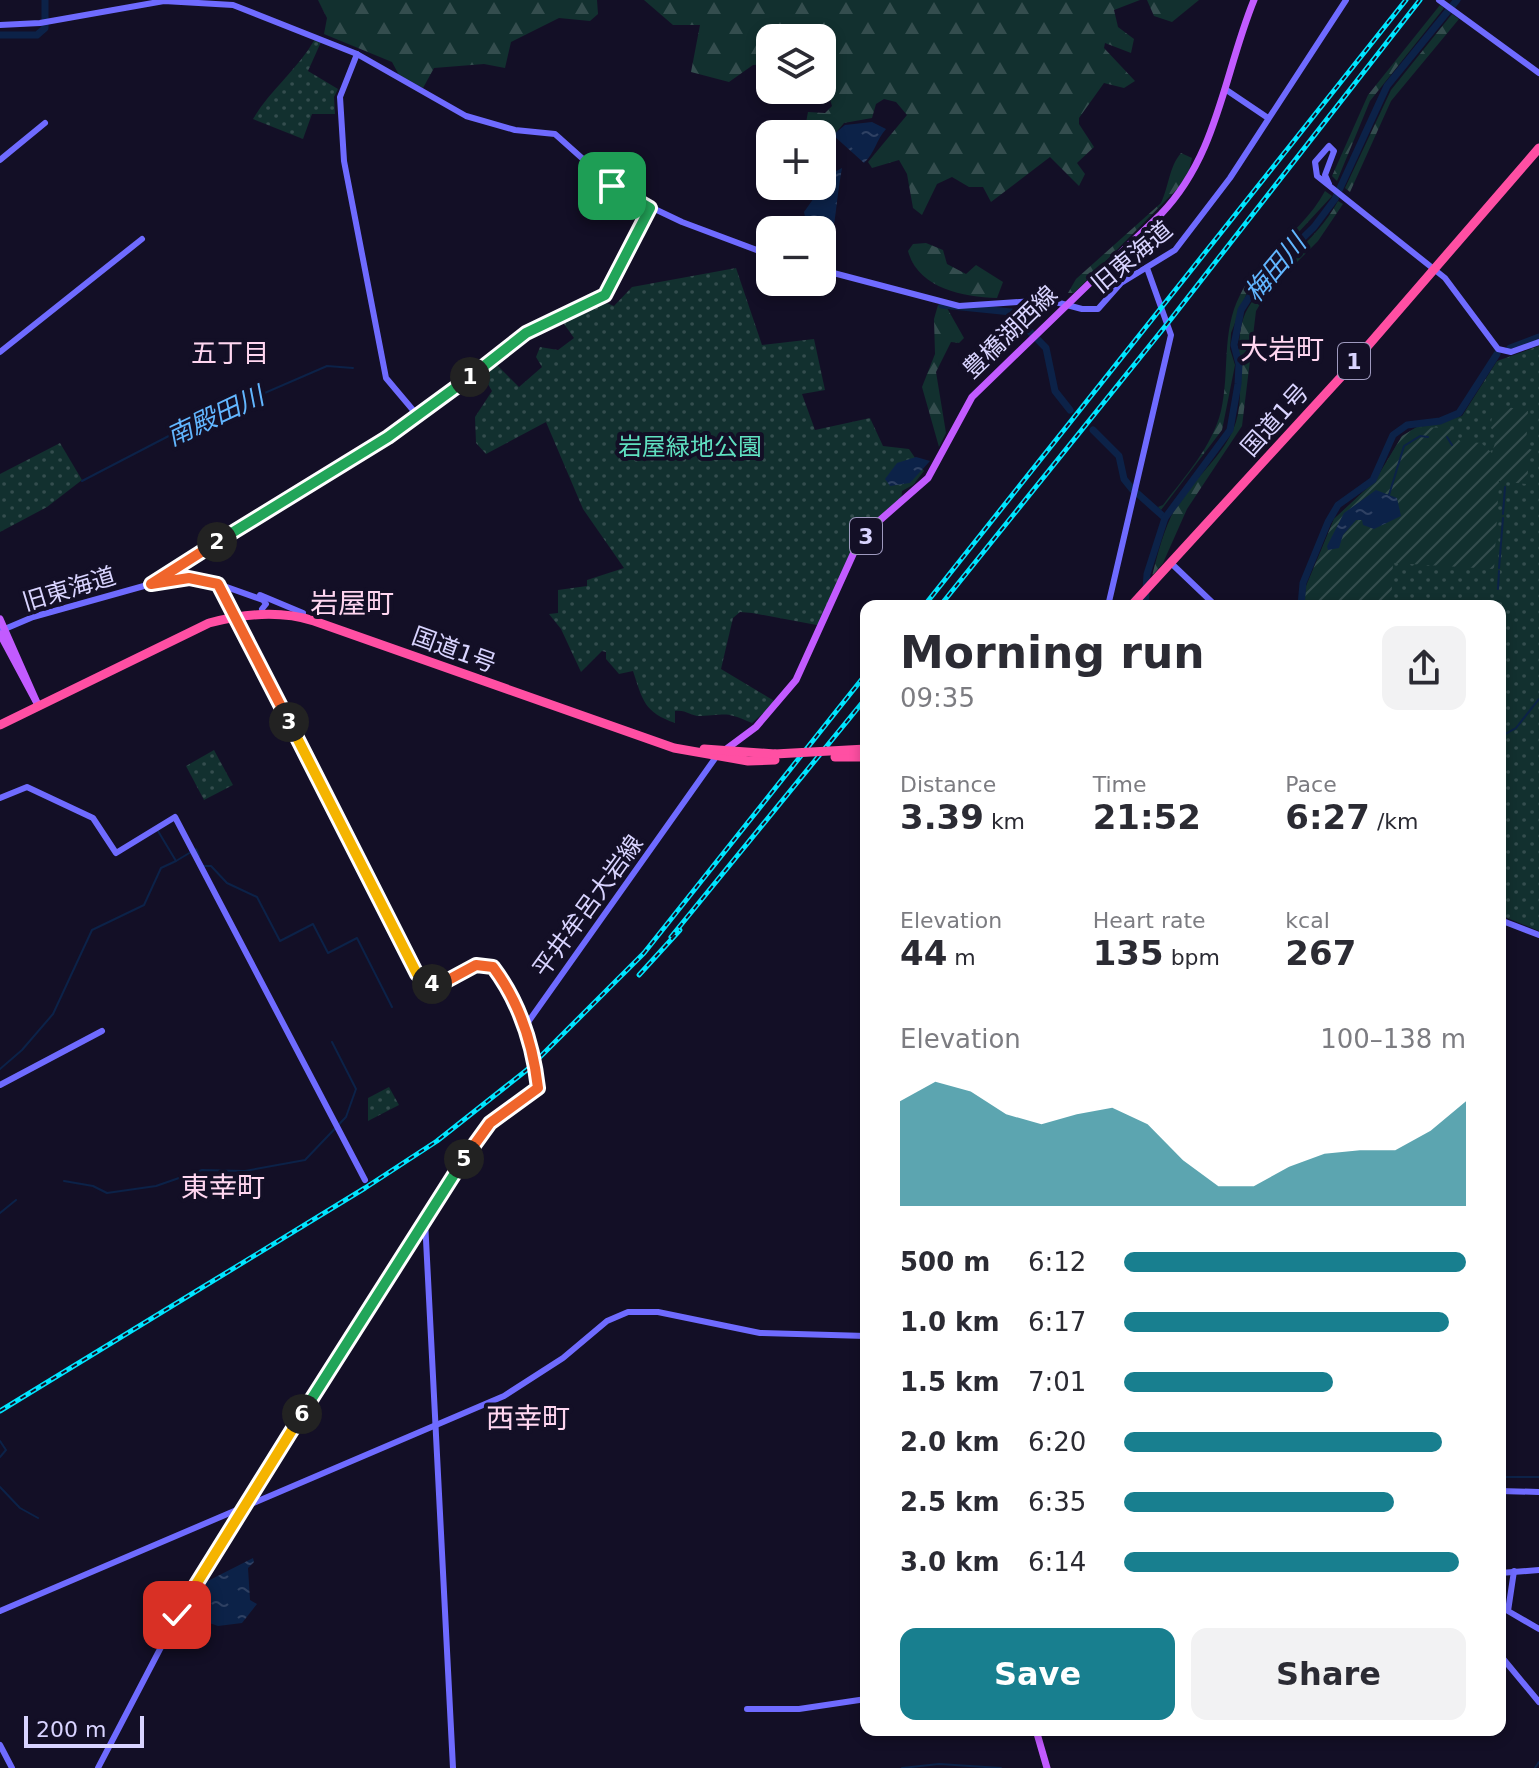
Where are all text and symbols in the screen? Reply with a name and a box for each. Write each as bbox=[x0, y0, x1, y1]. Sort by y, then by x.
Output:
map controls bbox=[756, 24, 836, 296]
button: layers bbox=[756, 24, 836, 104]
button: + bbox=[756, 120, 836, 200]
pin bbox=[578, 152, 646, 220]
icon: arrive bbox=[590, 164, 634, 208]
street label: 旧東海道 bbox=[1086, 215, 1178, 299]
button: − bbox=[756, 216, 836, 296]
water label: 梅田川 bbox=[1238, 226, 1313, 308]
street label: 豊橋湖西線 bbox=[957, 280, 1063, 384]
district label: 大岩町 bbox=[1240, 333, 1324, 366]
district label: 五丁目 bbox=[191, 338, 269, 368]
road number: 1 bbox=[1338, 343, 1370, 379]
pin: 1 bbox=[450, 357, 490, 397]
text: 1 bbox=[462, 364, 478, 389]
street label: 国道1号 bbox=[1235, 378, 1315, 462]
water label: 南殿田川 bbox=[162, 379, 271, 452]
park label: 岩屋緑地公園 bbox=[618, 433, 762, 461]
road number: 3 bbox=[850, 518, 882, 554]
pin: 2 bbox=[197, 522, 237, 562]
text: 2 bbox=[209, 529, 225, 554]
street label: 旧東海道 bbox=[19, 562, 119, 616]
district label: 岩屋町 bbox=[310, 587, 394, 620]
street label: 国道1号 bbox=[408, 622, 500, 678]
button: share bbox=[1382, 626, 1466, 710]
text: Morning run bbox=[900, 627, 1205, 678]
text: 09:35 bbox=[900, 683, 975, 713]
pin: 3 bbox=[269, 702, 309, 742]
text: 3 bbox=[281, 709, 297, 734]
text: Distance bbox=[900, 772, 996, 797]
text: Time bbox=[1093, 772, 1147, 797]
text: Pace bbox=[1285, 772, 1337, 797]
text: 3.39 bbox=[900, 797, 984, 837]
text: 21:52 bbox=[1093, 797, 1201, 837]
text: 6:27 bbox=[1285, 797, 1370, 837]
text: km bbox=[984, 809, 1025, 834]
text: /km bbox=[1370, 809, 1418, 834]
street label: 平井牟呂大岩線 bbox=[527, 830, 649, 982]
text: Elevation bbox=[900, 908, 1002, 933]
text: Heart rate bbox=[1093, 908, 1206, 933]
text: kcal bbox=[1285, 908, 1330, 933]
text: 44 bbox=[900, 933, 947, 973]
text: 135 bbox=[1093, 933, 1164, 973]
text: 267 bbox=[1285, 933, 1356, 973]
text: m bbox=[947, 945, 976, 970]
text: bpm bbox=[1164, 945, 1220, 970]
pin: 4 bbox=[412, 964, 452, 1004]
text: 4 bbox=[424, 971, 440, 996]
text: Elevation bbox=[900, 1024, 1021, 1054]
text: 100–138 m bbox=[1320, 1024, 1466, 1054]
pin: 5 bbox=[444, 1139, 484, 1179]
text: 5 bbox=[456, 1146, 472, 1171]
district label: 東幸町 bbox=[181, 1171, 265, 1204]
text: 500 m bbox=[900, 1247, 990, 1277]
text: 6:12 bbox=[1028, 1247, 1086, 1277]
text: 1.0 km bbox=[900, 1307, 1000, 1337]
text: 6:17 bbox=[1028, 1307, 1086, 1337]
text: 1.5 km bbox=[900, 1367, 1000, 1397]
text: 7:01 bbox=[1028, 1367, 1086, 1397]
pin: 6 bbox=[282, 1394, 322, 1434]
text: 6 bbox=[294, 1401, 310, 1426]
district label: 西幸町 bbox=[486, 1402, 570, 1435]
text: 2.0 km bbox=[900, 1427, 1000, 1457]
text: 6:20 bbox=[1028, 1427, 1086, 1457]
text: 2.5 km bbox=[900, 1487, 1000, 1517]
text: 6:35 bbox=[1028, 1487, 1086, 1517]
text: 3.0 km bbox=[900, 1547, 1000, 1577]
text: 6:14 bbox=[1028, 1547, 1086, 1577]
pin bbox=[143, 1581, 211, 1649]
icon: check bbox=[155, 1593, 199, 1637]
button: Save bbox=[900, 1628, 1175, 1720]
button: Share bbox=[1191, 1628, 1466, 1720]
scale bar bbox=[24, 1712, 144, 1748]
text: 200 m bbox=[36, 1717, 106, 1742]

